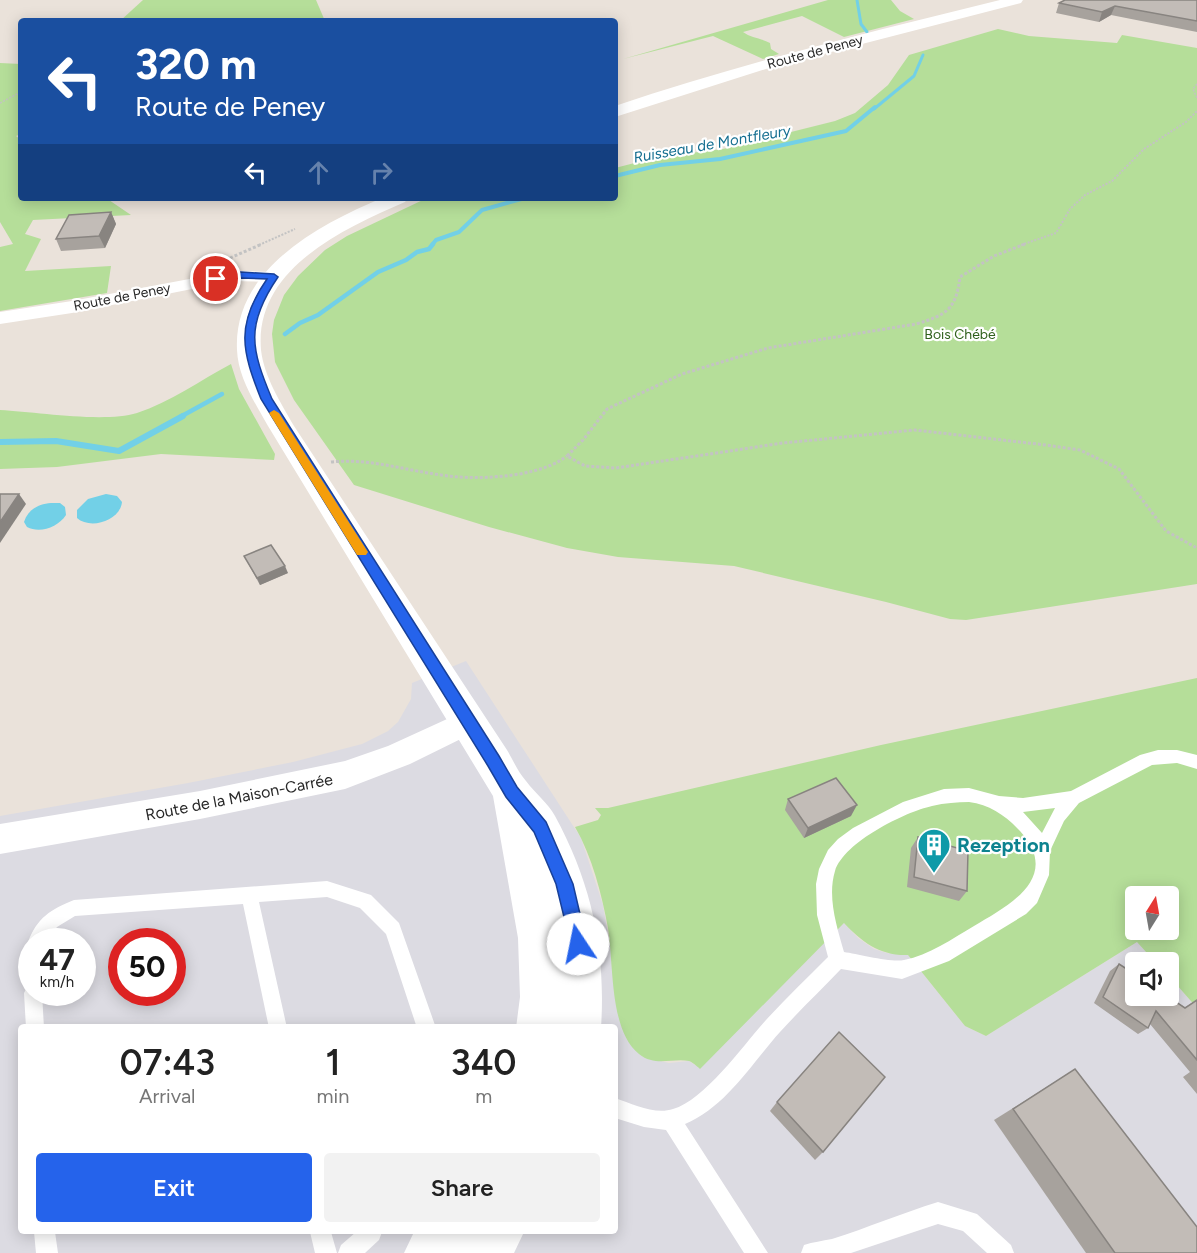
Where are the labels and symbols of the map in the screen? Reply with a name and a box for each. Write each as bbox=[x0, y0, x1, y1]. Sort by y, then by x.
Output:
street label: Route de Peney bbox=[765, 31, 865, 73]
water label: Ruisseau de Montfleury bbox=[632, 121, 793, 167]
pin bbox=[190, 253, 241, 304]
street label: Route de Peney bbox=[72, 279, 173, 315]
park label: Bois Chébé bbox=[924, 326, 996, 343]
street label: Route de la Maison-Carrée bbox=[144, 769, 334, 824]
building icon: Rezeption bbox=[916, 827, 952, 874]
place label: Rezeption bbox=[957, 833, 1050, 857]
north arrow bbox=[1125, 886, 1179, 940]
position arrow bbox=[546, 912, 610, 976]
speed limit sign: 50 bbox=[108, 928, 186, 1006]

